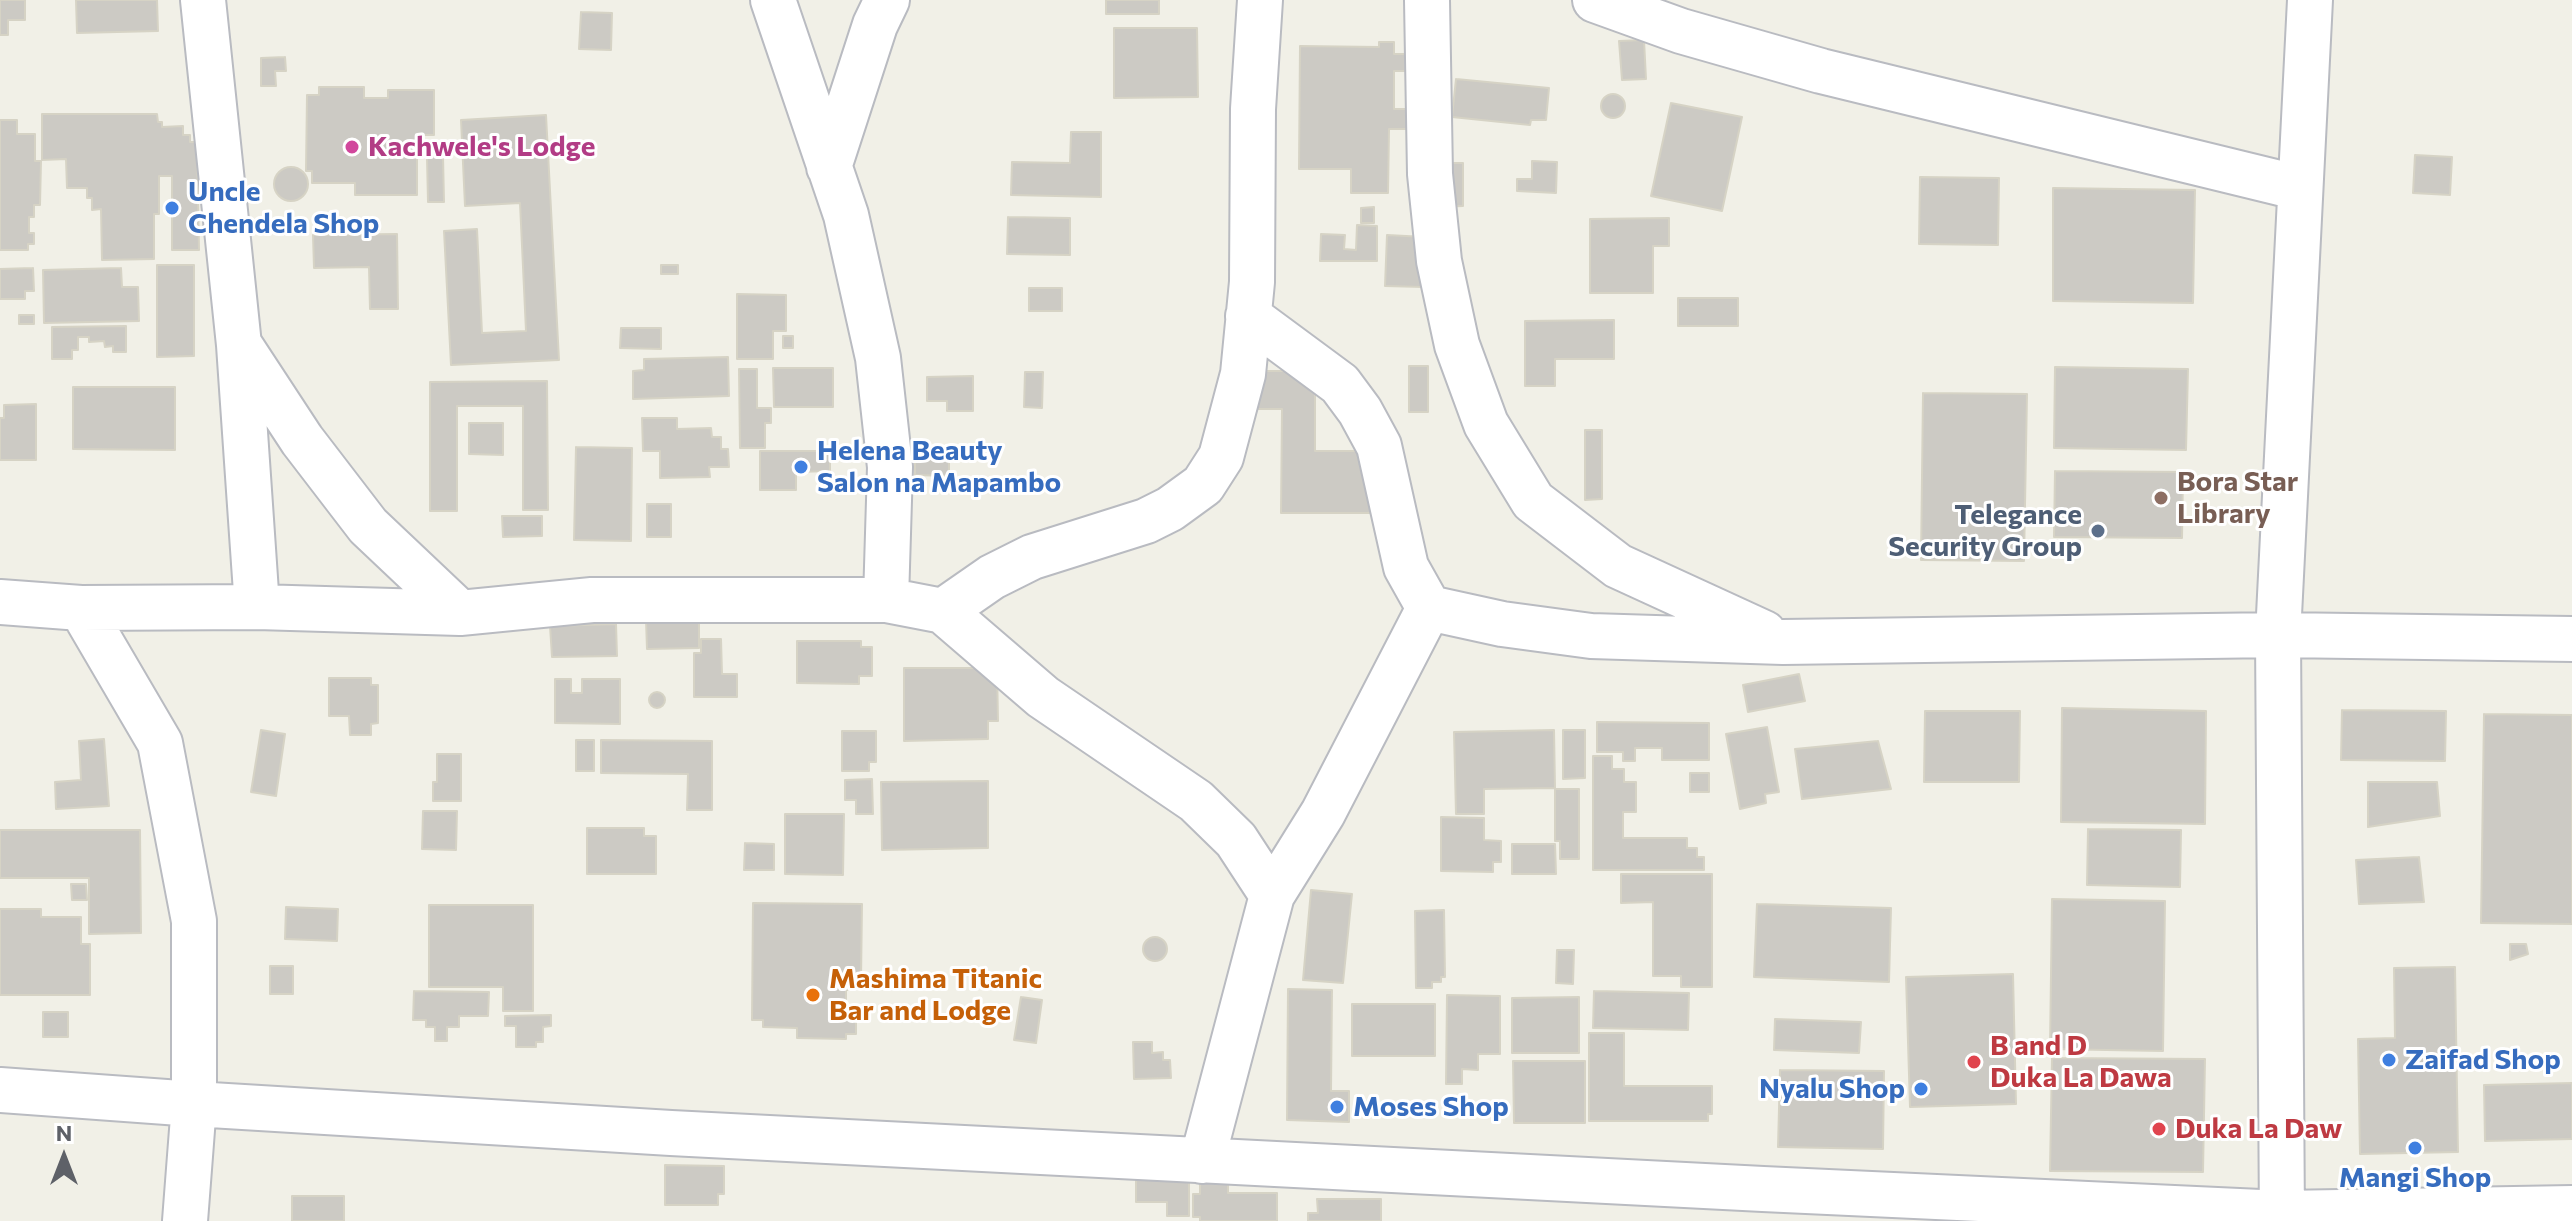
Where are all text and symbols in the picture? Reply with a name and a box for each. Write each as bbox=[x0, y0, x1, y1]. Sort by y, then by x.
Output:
place label: Kachwele's Lodge bbox=[368, 130, 595, 164]
marker: Kachwele's Lodge bbox=[343, 138, 361, 156]
place label: Uncle Chendela Shop bbox=[188, 175, 379, 241]
marker: Uncle Chendela Shop bbox=[163, 199, 181, 217]
place label: Helena Beauty Salon na Mapambo bbox=[817, 434, 1061, 500]
marker: Helena Beauty Salon na Mapambo bbox=[792, 458, 810, 476]
place label: Bora Star Library bbox=[2177, 465, 2298, 531]
marker: Bora Star Library bbox=[2152, 489, 2170, 507]
place label: Telegance Security Group bbox=[1888, 498, 2082, 564]
marker: Telegance Security Group bbox=[2089, 522, 2107, 540]
place label: Mashima Titanic Bar and Lodge bbox=[829, 962, 1042, 1028]
marker: Mashima Titanic Bar and Lodge bbox=[804, 986, 822, 1004]
place label: B and D Duka La Dawa bbox=[1990, 1029, 2172, 1095]
place label: Zaifad Shop bbox=[2405, 1043, 2561, 1077]
marker: Zaifad Shop bbox=[2380, 1051, 2398, 1069]
marker: B and D Duka La Dawa bbox=[1965, 1053, 1983, 1071]
place label: Nyalu Shop bbox=[1759, 1072, 1905, 1106]
marker: Nyalu Shop bbox=[1912, 1080, 1930, 1098]
place label: Moses Shop bbox=[1353, 1090, 1509, 1124]
marker: Moses Shop bbox=[1328, 1098, 1346, 1116]
place label: Duka La Daw bbox=[2175, 1112, 2342, 1146]
north arrow bbox=[24, 1117, 104, 1197]
text: N bbox=[56, 1119, 72, 1146]
marker: Duka La Daw bbox=[2150, 1120, 2168, 1138]
marker: Mangi Shop bbox=[2406, 1139, 2424, 1157]
place label: Mangi Shop bbox=[2339, 1161, 2491, 1195]

